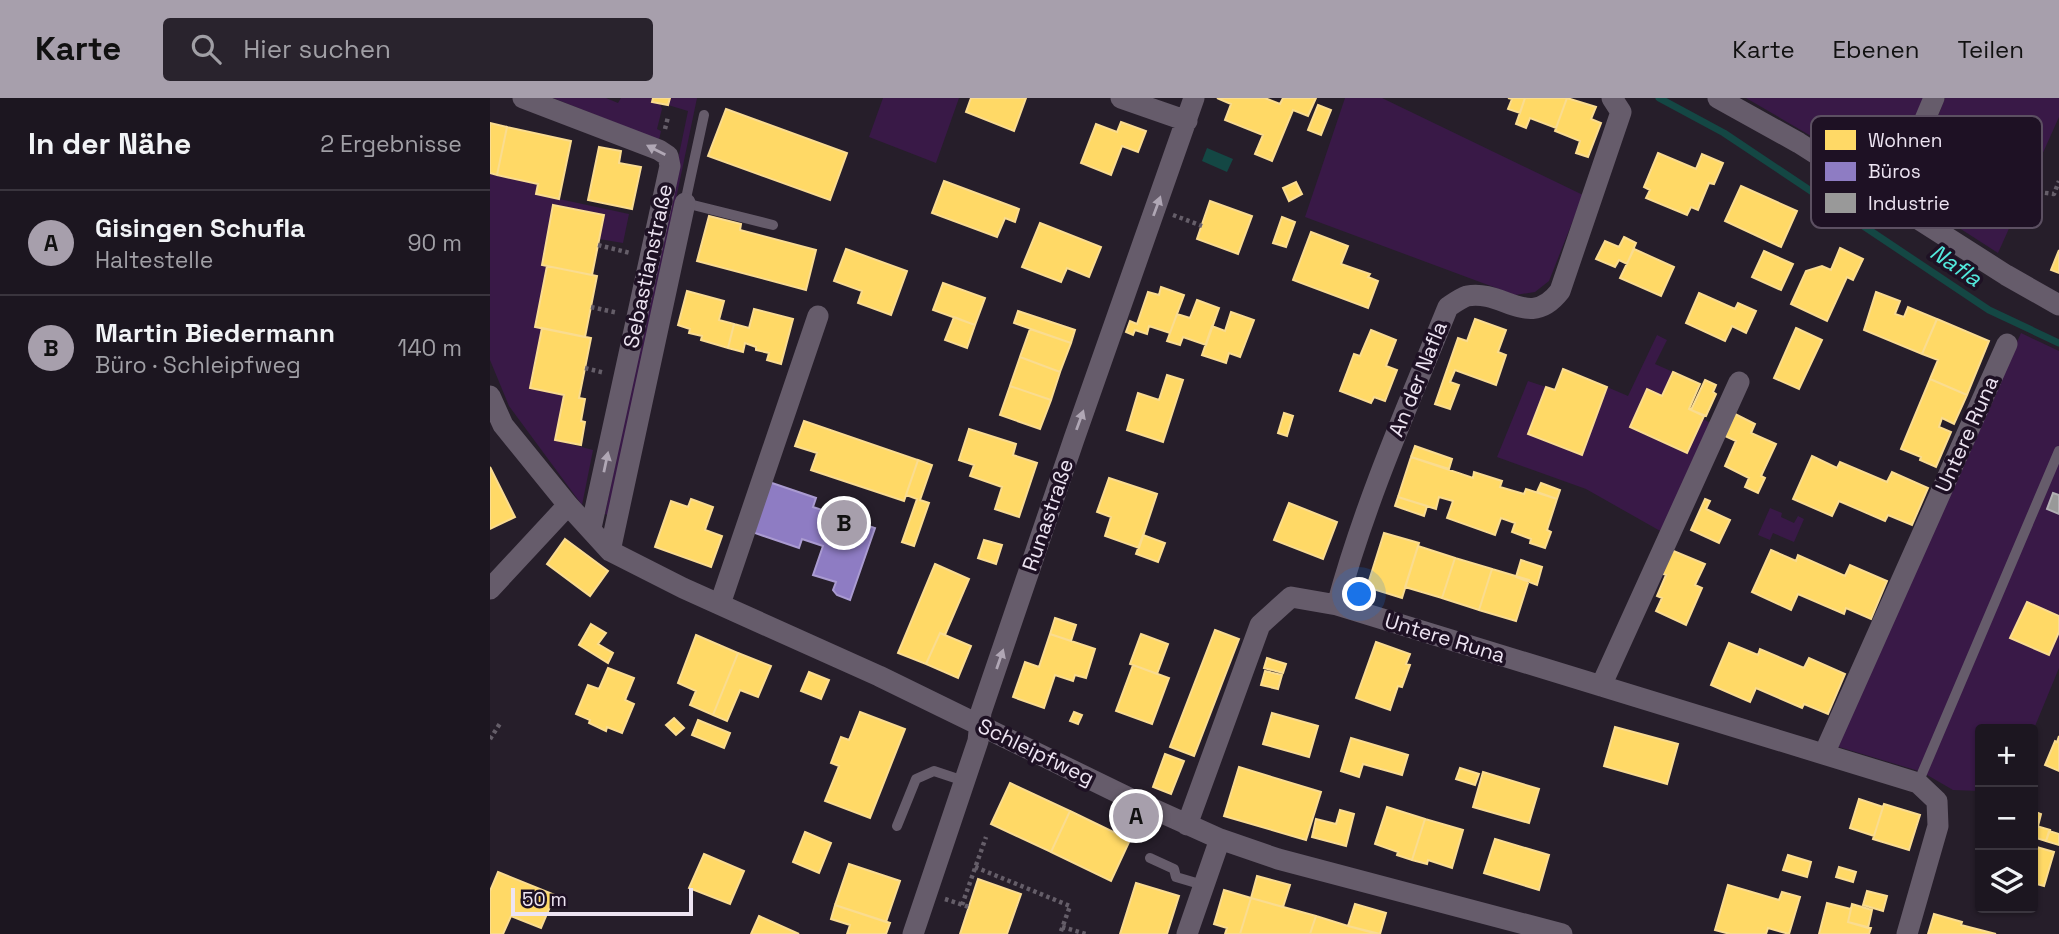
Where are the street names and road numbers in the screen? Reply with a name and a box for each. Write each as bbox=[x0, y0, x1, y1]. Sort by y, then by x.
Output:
street label: Sebastianstraße bbox=[617, 181, 678, 350]
street label: An der Nafla bbox=[1382, 317, 1453, 440]
street label: Untere Runa bbox=[1929, 371, 2004, 496]
street label: Runastraße bbox=[1016, 455, 1079, 574]
street label: Untere Runa bbox=[1382, 606, 1509, 669]
street label: Schleipfweg bbox=[974, 712, 1099, 791]

